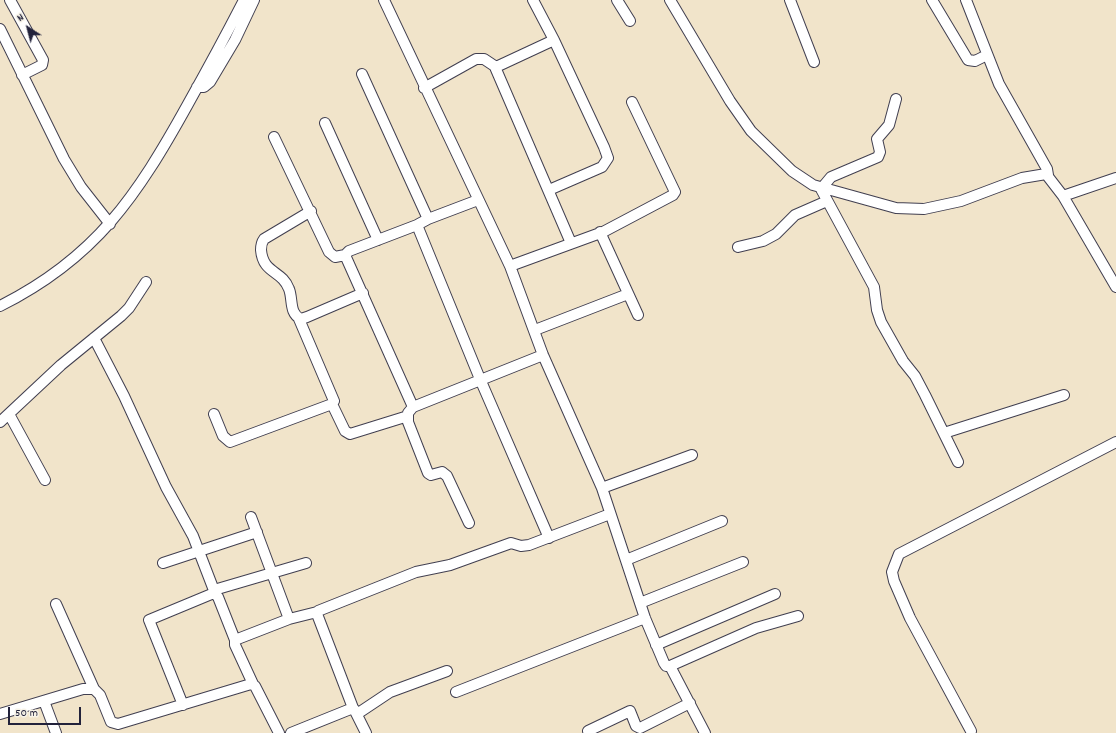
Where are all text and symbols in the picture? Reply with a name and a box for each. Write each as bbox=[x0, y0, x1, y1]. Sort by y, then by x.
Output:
north arrow bbox=[8, 8, 48, 48]
text: N bbox=[14, 10, 28, 26]
scale bar bbox=[10, 699, 83, 725]
text: 50 m bbox=[15, 705, 38, 722]

